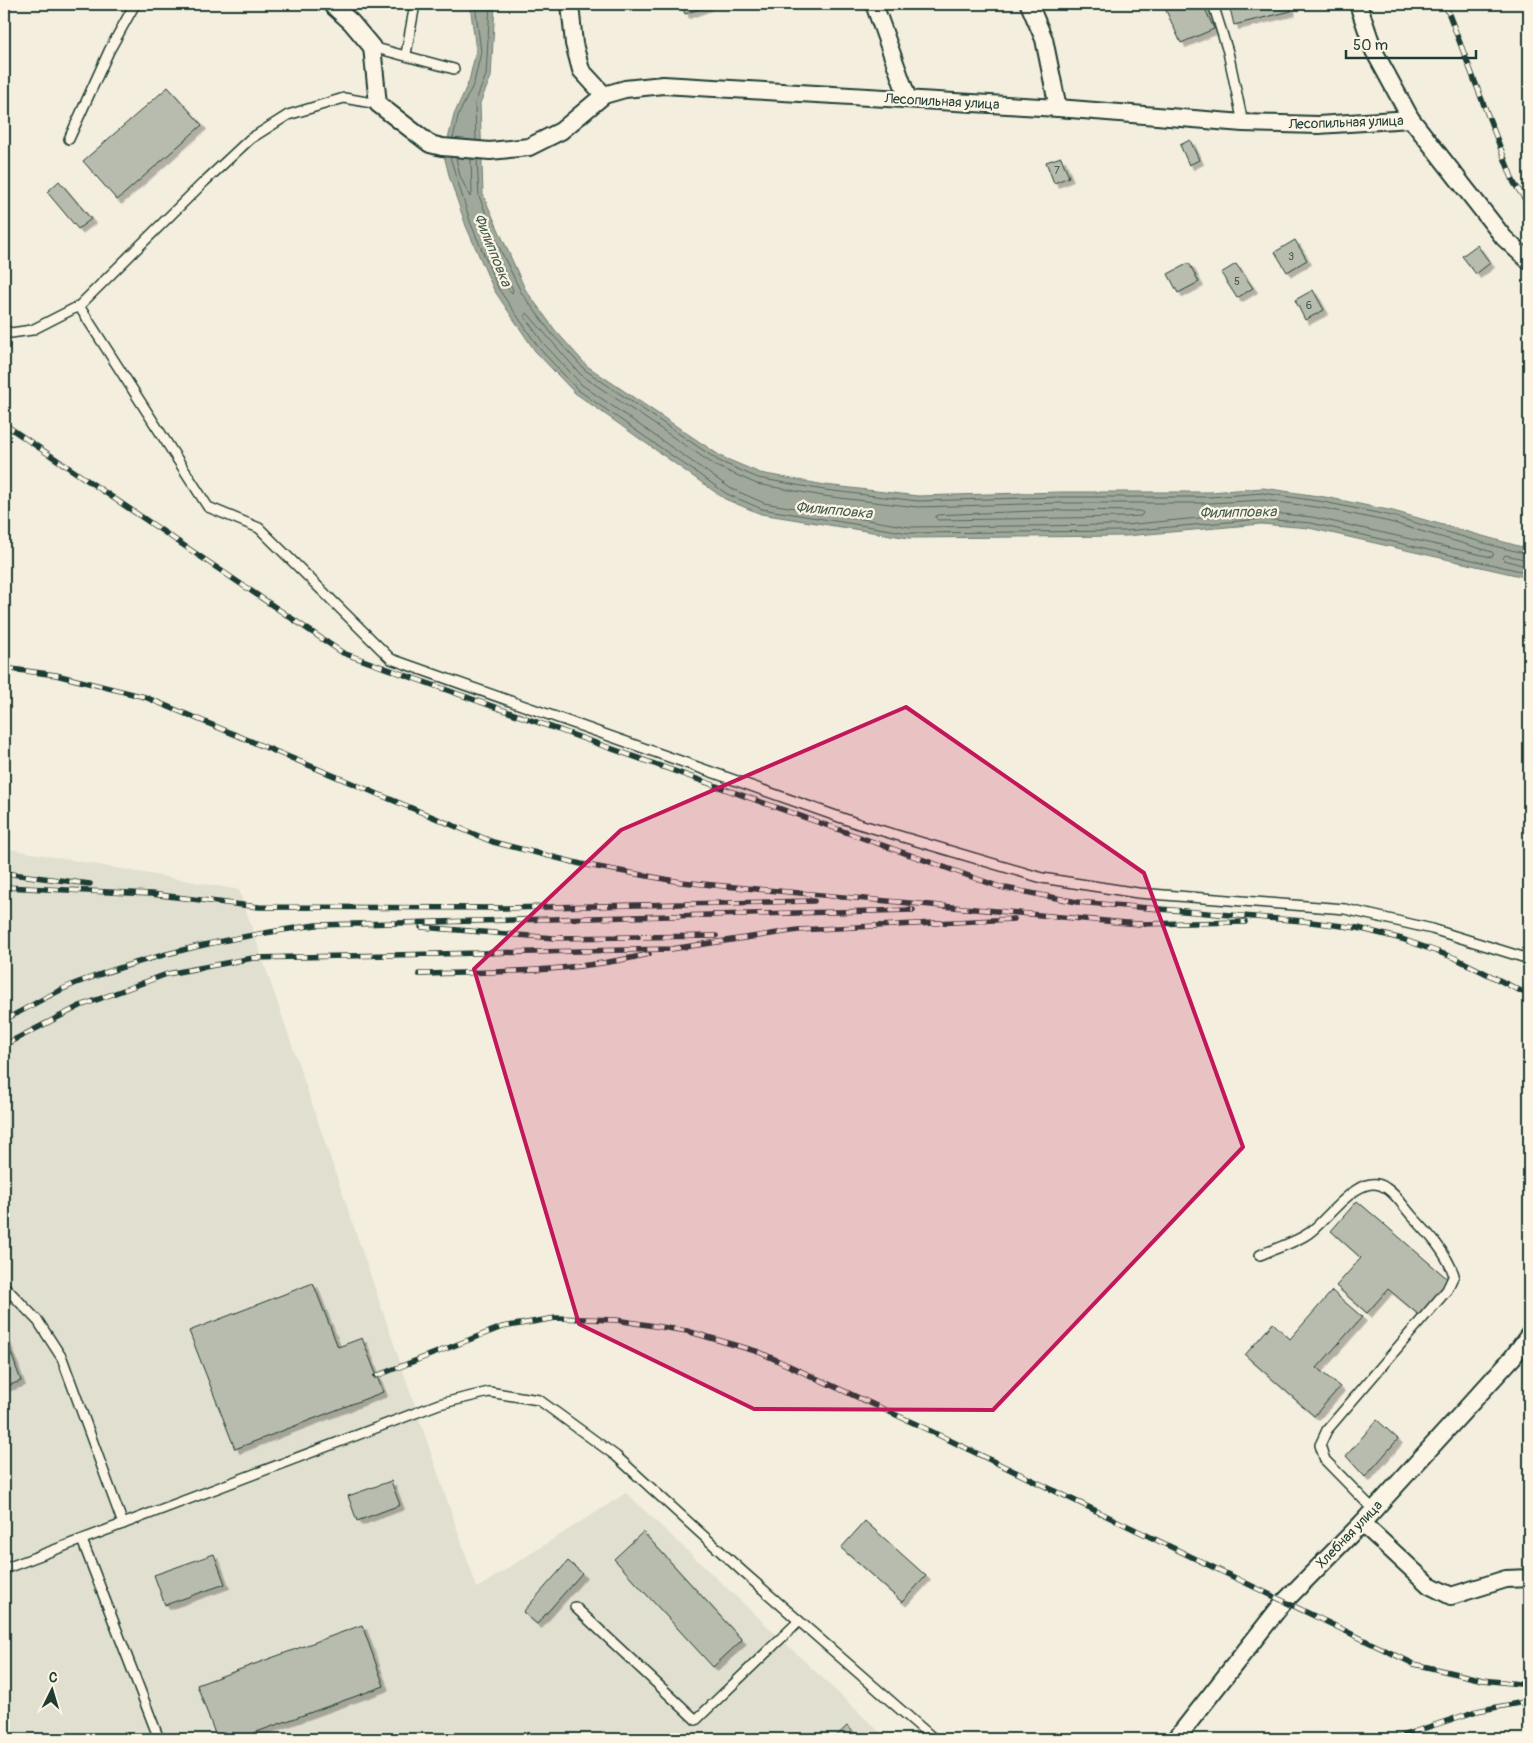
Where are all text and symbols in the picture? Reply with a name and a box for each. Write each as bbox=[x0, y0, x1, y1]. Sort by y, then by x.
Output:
scale bar bbox=[1346, 28, 1476, 60]
text: 50 m bbox=[1353, 36, 1388, 55]
street label: Лесопильная улица bbox=[883, 90, 1000, 113]
street label: Лесопильная улица bbox=[1287, 112, 1404, 133]
house number: 7 bbox=[1054, 164, 1060, 177]
water label: Филипповка bbox=[469, 211, 516, 290]
house number: 3 bbox=[1288, 250, 1294, 263]
house number: 5 bbox=[1234, 275, 1240, 288]
house number: 6 bbox=[1306, 299, 1312, 312]
water label: Филипповка bbox=[795, 498, 874, 523]
water label: Филипповка bbox=[1199, 502, 1278, 523]
street label: Хлебная улица bbox=[1313, 1497, 1386, 1572]
north arrow bbox=[28, 1666, 78, 1716]
text: С bbox=[48, 1669, 58, 1686]

